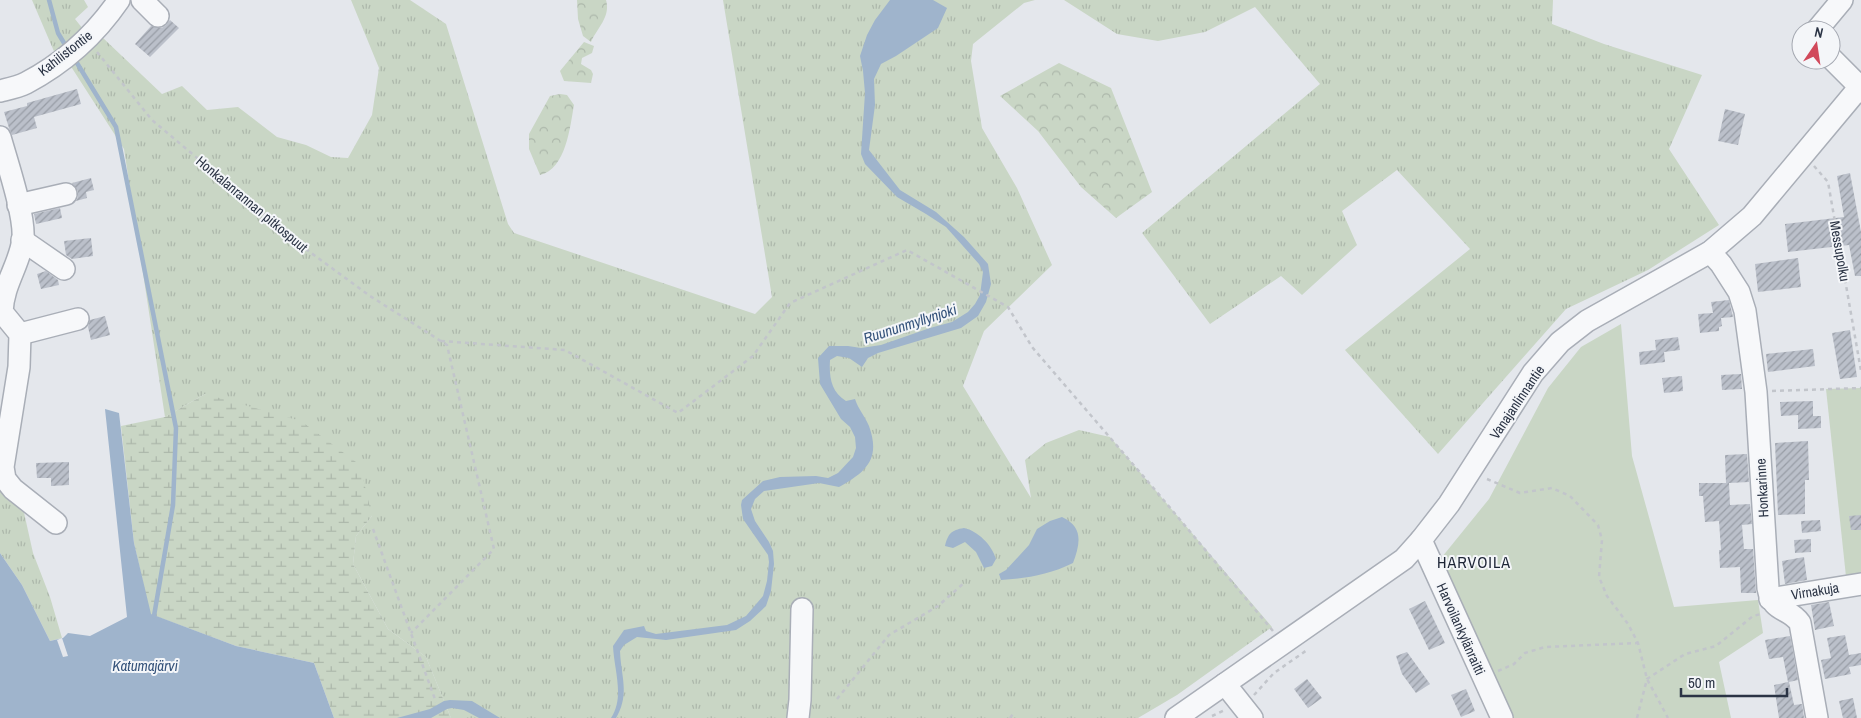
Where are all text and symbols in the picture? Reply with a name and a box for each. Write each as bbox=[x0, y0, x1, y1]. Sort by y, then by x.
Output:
north arrow bbox=[1791, 20, 1841, 70]
text: N bbox=[1813, 23, 1825, 42]
street label: Kahilistontie bbox=[34, 26, 96, 80]
street label: Honkalanrannan pitkospuut bbox=[192, 152, 312, 256]
street label: Messupolku bbox=[1826, 219, 1854, 283]
water label: Ruununmyllynjoki bbox=[860, 298, 960, 349]
street label: Vanajanlinnantie bbox=[1486, 362, 1548, 442]
street label: Honkarinne bbox=[1751, 458, 1773, 518]
district label: HARVOILA bbox=[1437, 551, 1511, 573]
street label: Virnakuja bbox=[1790, 578, 1841, 604]
street label: Harvoilankylänraitti bbox=[1433, 580, 1489, 678]
water label: Katumajärvi bbox=[112, 655, 178, 676]
scale bar bbox=[1681, 666, 1787, 698]
text: 50 m bbox=[1688, 672, 1715, 693]

